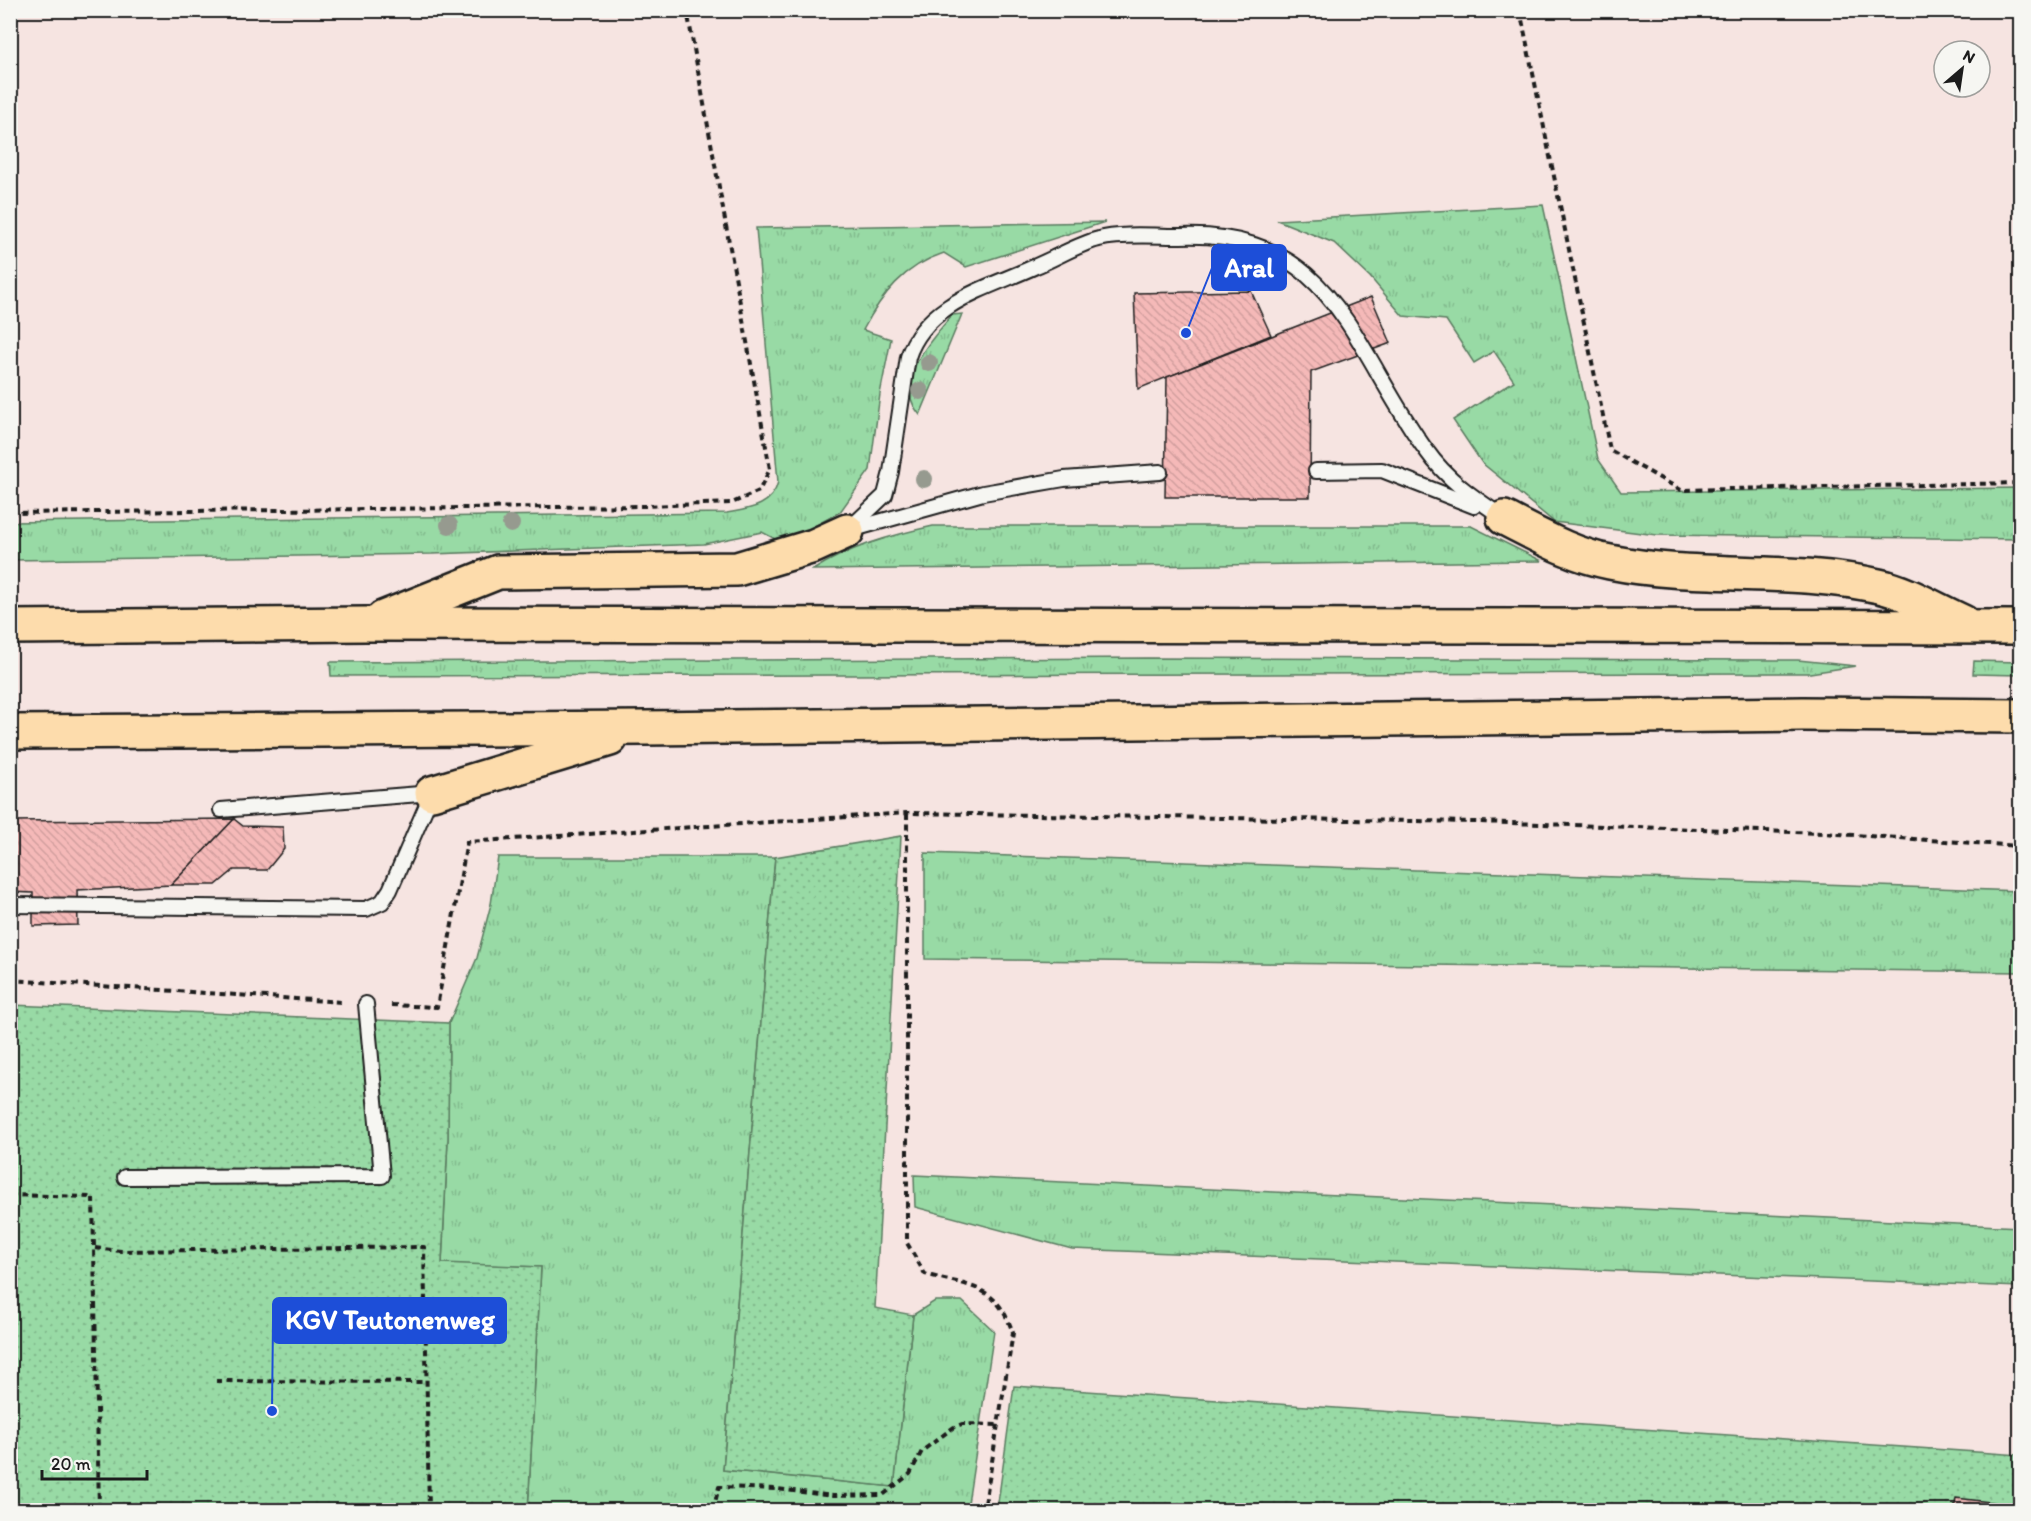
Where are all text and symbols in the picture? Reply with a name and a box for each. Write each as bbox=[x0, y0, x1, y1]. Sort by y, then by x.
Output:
north arrow bbox=[1932, 39, 1992, 99]
text: N bbox=[1960, 45, 1978, 67]
callout: Aral bbox=[1212, 245, 1286, 290]
text: Aral bbox=[1223, 251, 1274, 284]
callout: KGV Teutonenweg bbox=[273, 1298, 506, 1343]
text: KGV Teutonenweg bbox=[285, 1303, 496, 1336]
scale bar bbox=[42, 1443, 147, 1481]
text: 20 m bbox=[51, 1453, 91, 1475]

